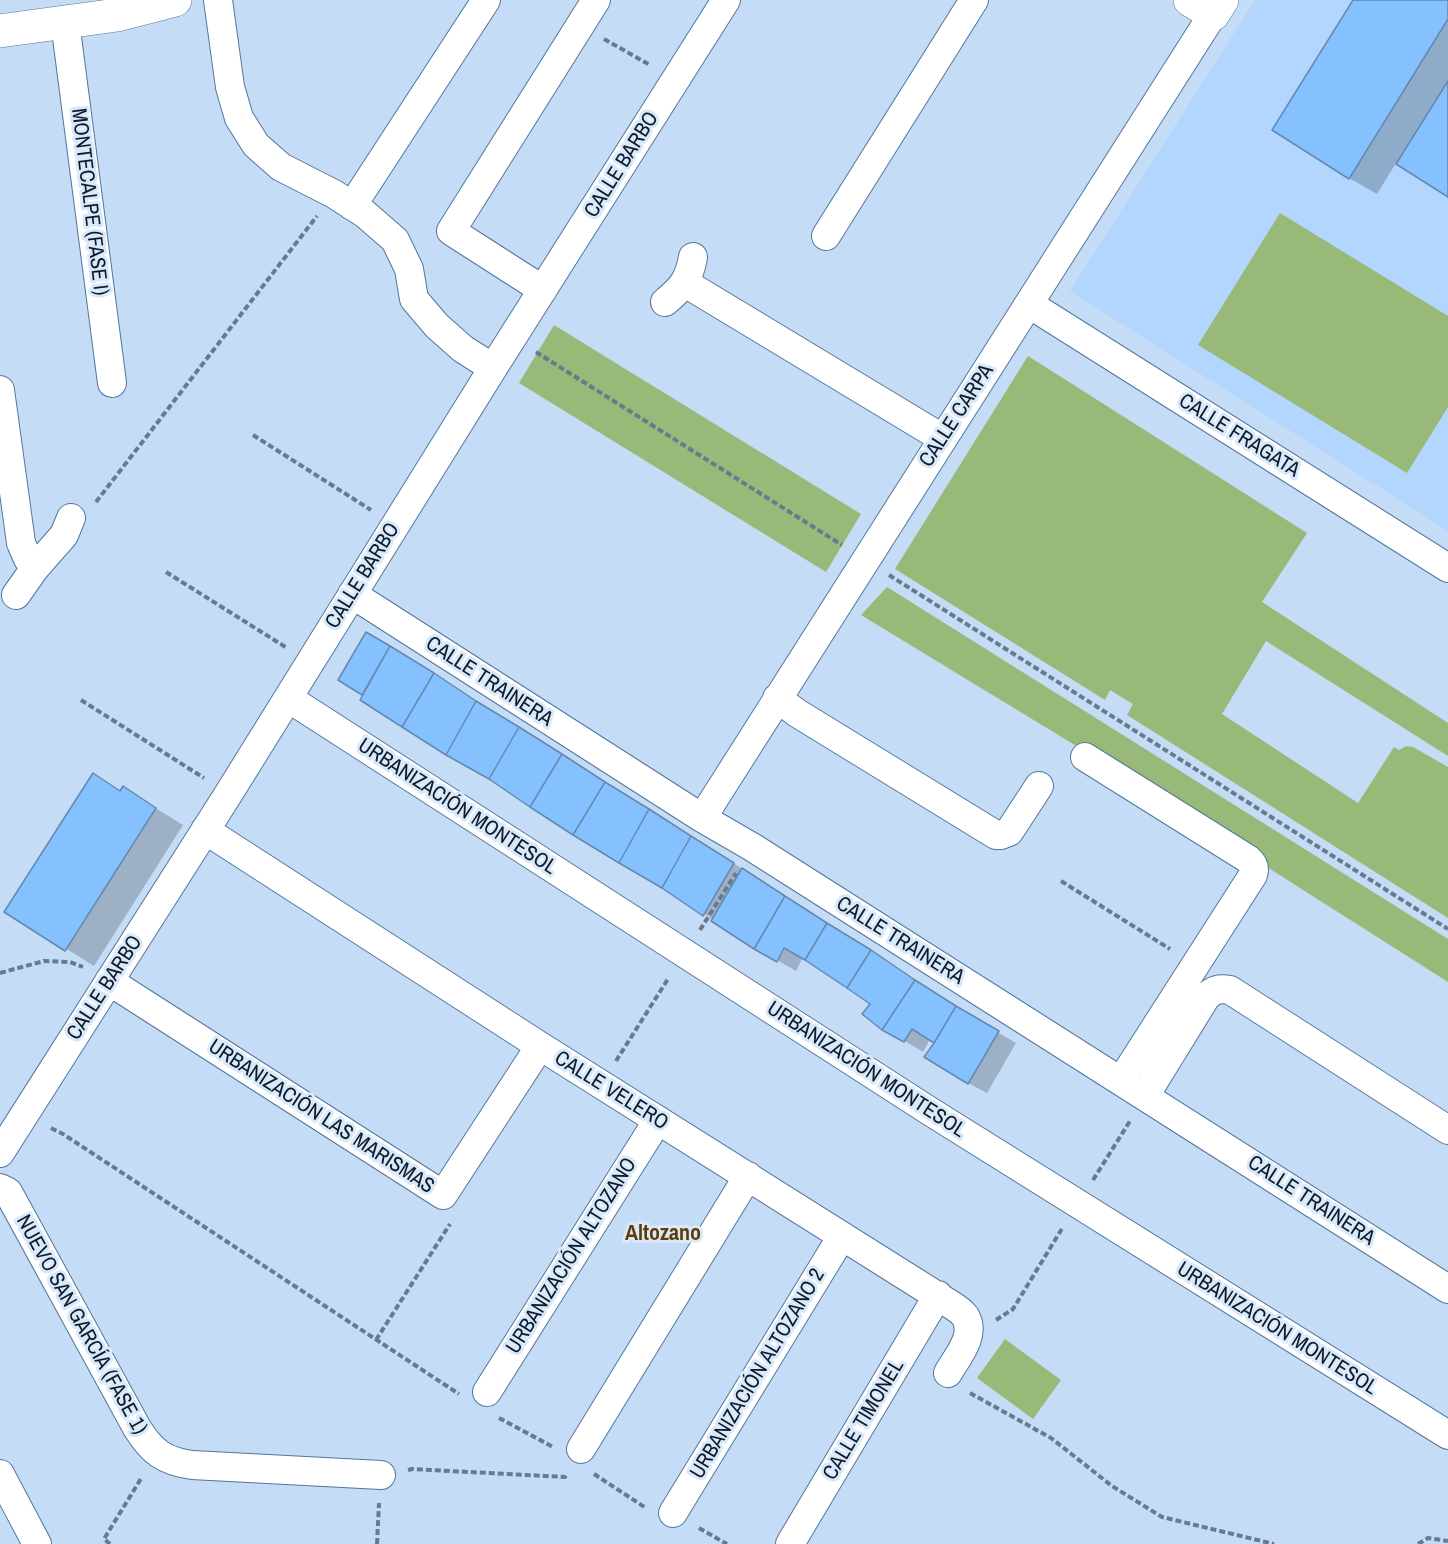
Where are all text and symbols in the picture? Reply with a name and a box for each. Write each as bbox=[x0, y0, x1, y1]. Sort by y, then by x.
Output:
street label: MONTECALPE (FASE I) bbox=[65, 107, 113, 297]
street label: CALLE BARBO bbox=[580, 108, 664, 222]
street label: CALLE CARPA bbox=[914, 360, 1000, 472]
street label: CALLE FRAGATA bbox=[1174, 389, 1304, 483]
street label: CALLE BARBO bbox=[321, 519, 405, 633]
street label: CALLE TRAINERA bbox=[421, 632, 557, 732]
street label: URBANIZACIÓN MONTESOL bbox=[353, 733, 561, 881]
street label: CALLE TRAINERA bbox=[831, 892, 969, 990]
street label: CALLE BARBO bbox=[62, 931, 148, 1045]
street label: URBANIZACIÓN MONTESOL bbox=[762, 996, 970, 1144]
street label: URBANIZACIÓN LAS MARISMAS bbox=[203, 1035, 439, 1199]
street label: CALLE VELERO bbox=[550, 1046, 672, 1136]
street label: CALLE TRAINERA bbox=[1243, 1151, 1379, 1251]
street label: URBANIZACIÓN ALTOZANO bbox=[501, 1153, 643, 1359]
street label: NUEVO SAN GARCÍA (FASE 1) bbox=[10, 1211, 152, 1439]
district label: Altozano bbox=[625, 1221, 701, 1247]
street label: URBANIZACIÓN MONTESOL bbox=[1172, 1257, 1382, 1401]
street label: URBANIZACIÓN ALTOZANO 2 bbox=[685, 1264, 831, 1484]
street label: CALLE TIMONEL bbox=[818, 1355, 910, 1485]

